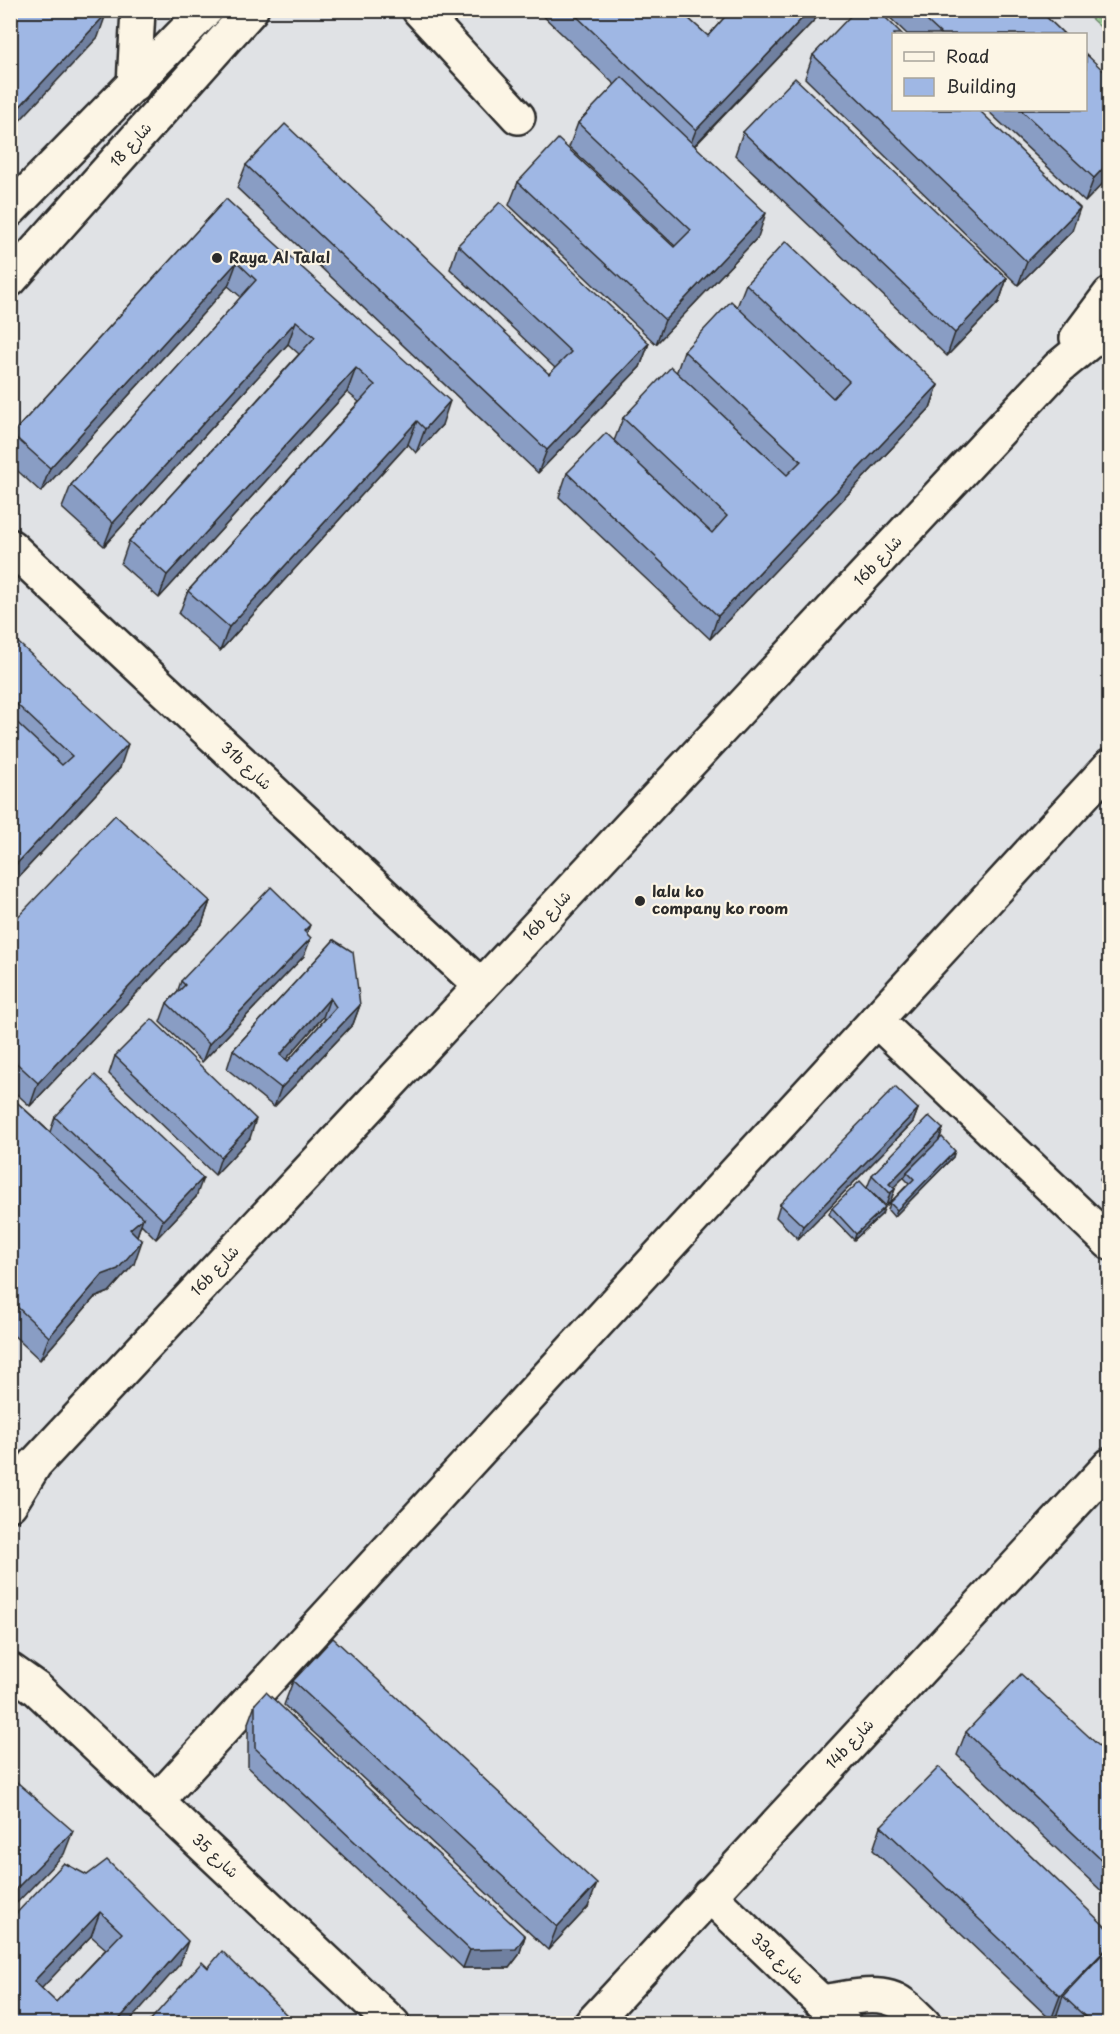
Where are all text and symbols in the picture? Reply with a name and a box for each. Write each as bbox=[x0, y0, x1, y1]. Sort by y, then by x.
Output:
legend bbox=[892, 33, 1087, 111]
text: Road bbox=[946, 42, 990, 69]
text: Building bbox=[946, 72, 1016, 99]
street label: شارع 18 bbox=[103, 116, 156, 172]
place label: Raya Al Talal bbox=[229, 245, 330, 268]
marker: Raya Al Talal bbox=[210, 251, 224, 265]
street label: 16b شارع bbox=[847, 529, 906, 591]
street label: 31b شارع bbox=[216, 735, 278, 795]
place label: lalu ko company ko room bbox=[652, 879, 788, 919]
street label: 16b شارع bbox=[516, 884, 575, 946]
marker: lalu ko company ko room bbox=[633, 894, 647, 908]
street label: 16b شارع bbox=[184, 1239, 243, 1301]
street label: 14b شارع bbox=[820, 1713, 878, 1773]
street label: شارع 35 bbox=[188, 1827, 245, 1883]
street label: 33a شارع bbox=[746, 1927, 810, 1989]

